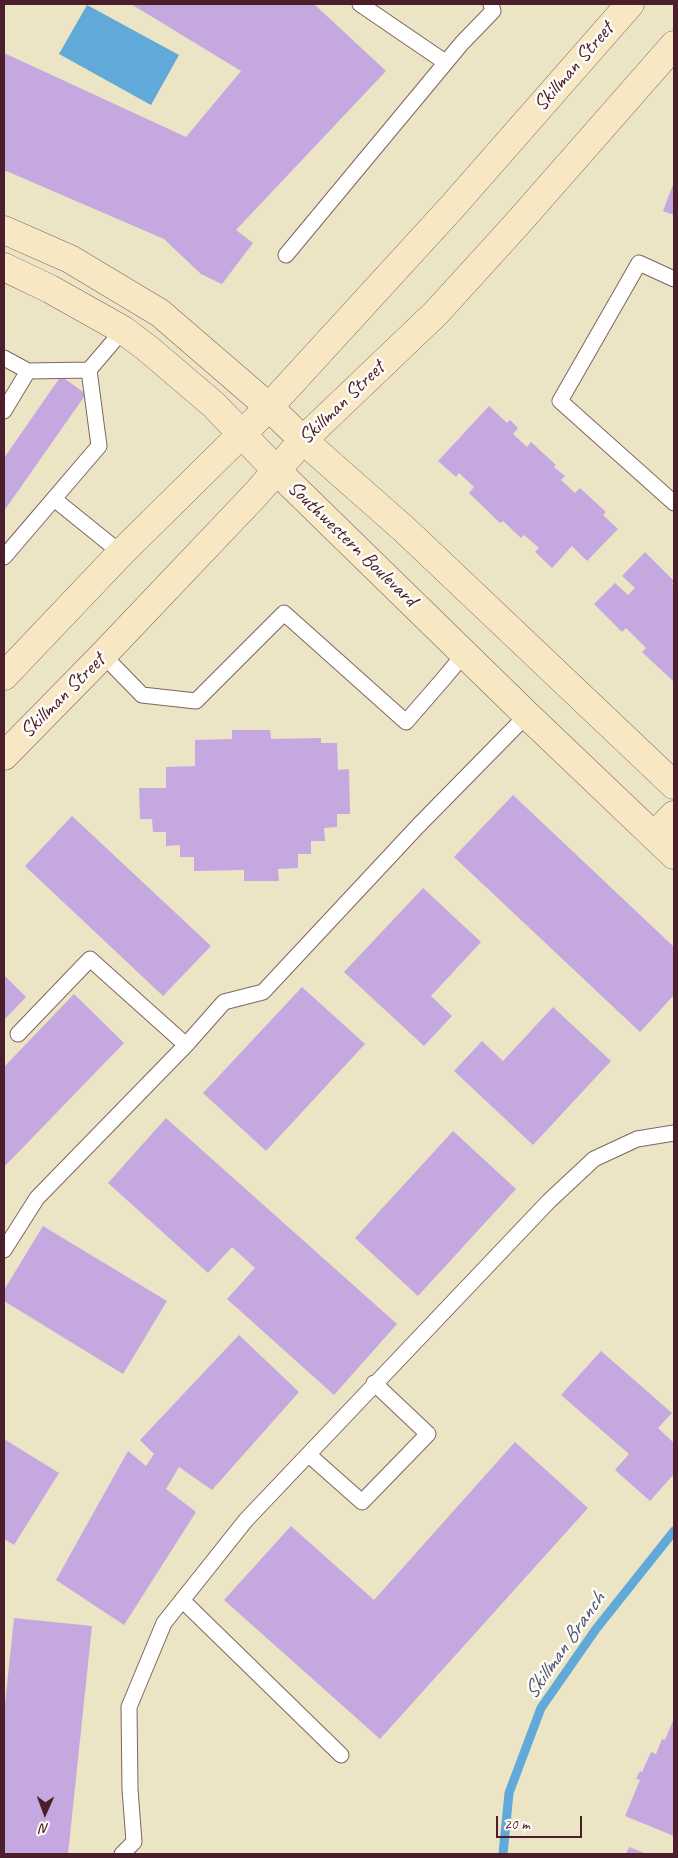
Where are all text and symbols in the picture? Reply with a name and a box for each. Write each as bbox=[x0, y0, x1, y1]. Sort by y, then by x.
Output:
street label: Skillman Street bbox=[528, 17, 620, 117]
street label: Skillman Street bbox=[294, 356, 390, 450]
street label: Southwestern Boulevard bbox=[282, 476, 422, 612]
street label: Skillman Street bbox=[15, 648, 111, 744]
water label: Skillman Branch bbox=[519, 1588, 611, 1704]
north arrow bbox=[20, 1788, 70, 1838]
scale bar bbox=[498, 1806, 584, 1838]
text: 20 m bbox=[504, 1815, 530, 1834]
text: N bbox=[40, 1820, 49, 1837]

